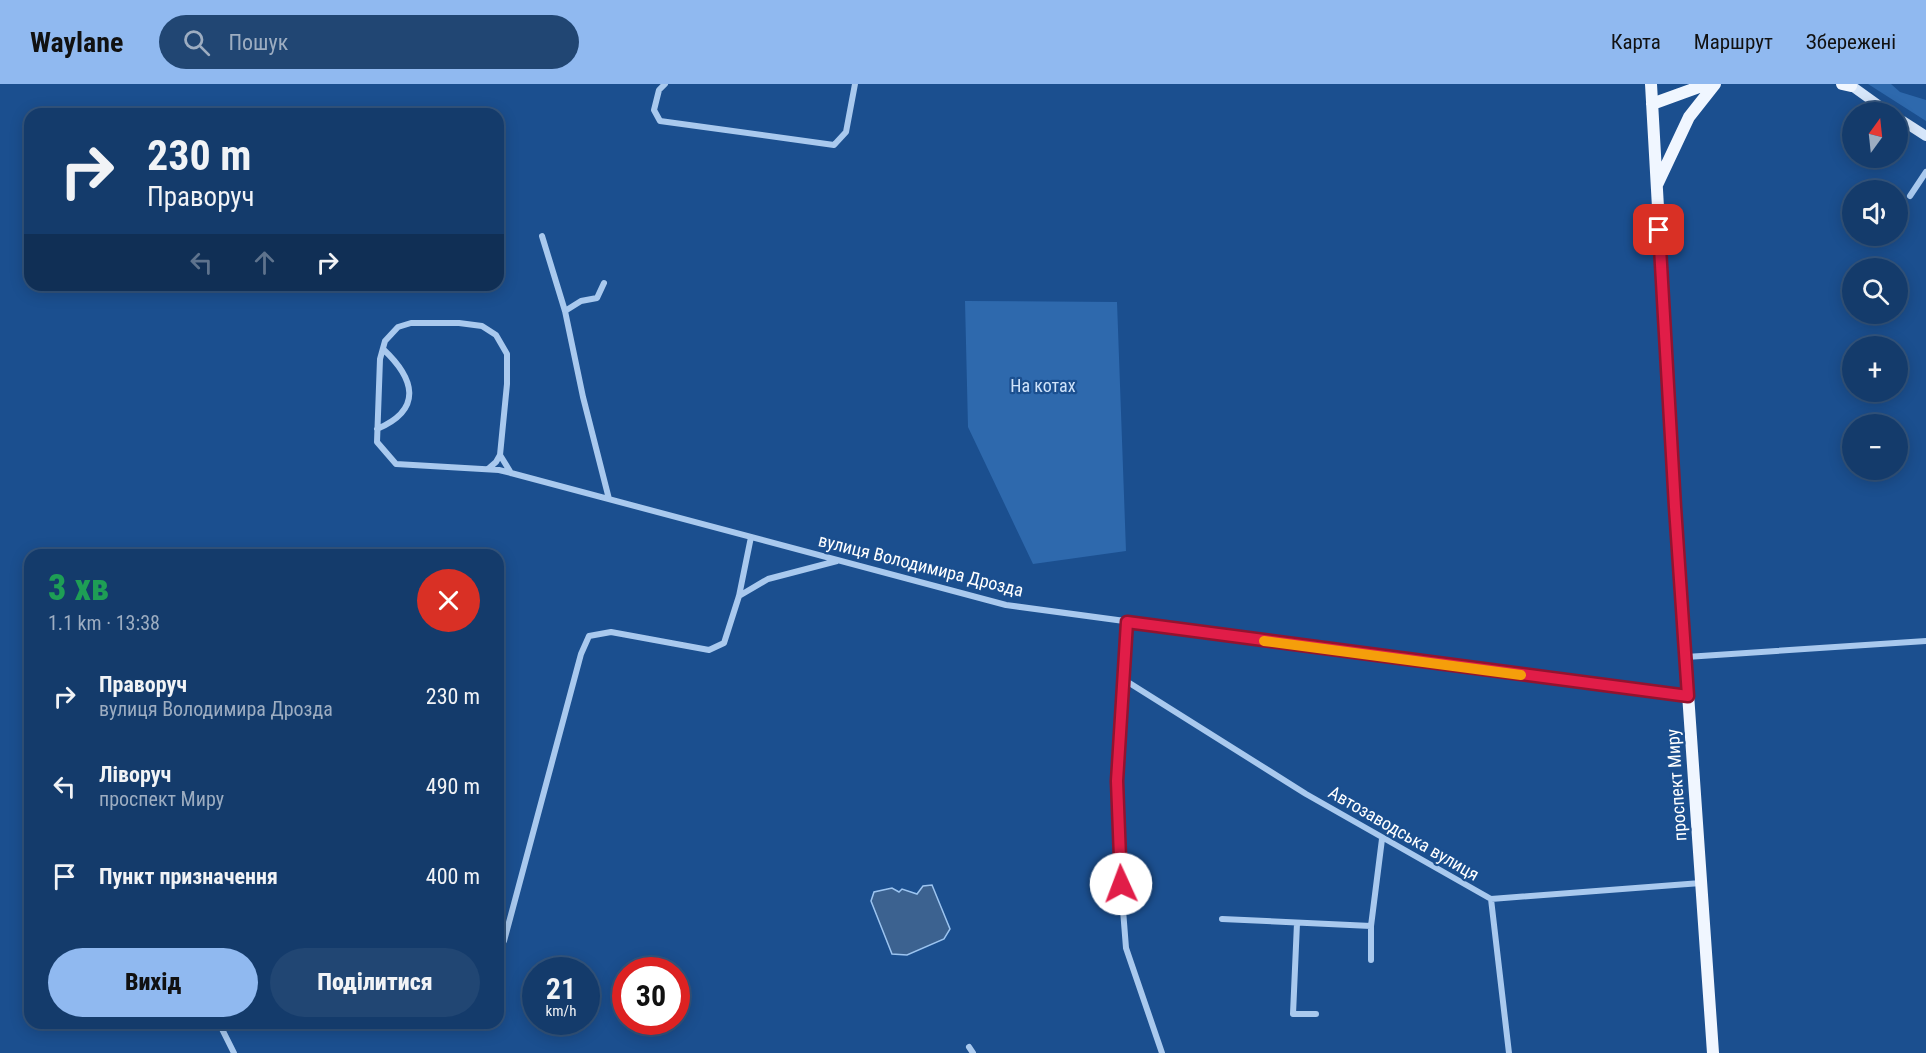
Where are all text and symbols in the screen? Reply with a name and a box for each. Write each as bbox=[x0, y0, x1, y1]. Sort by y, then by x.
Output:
search box bbox=[159, 15, 579, 69]
text: Waylane bbox=[30, 26, 123, 59]
icon: search bbox=[180, 26, 213, 59]
text: Пошук bbox=[228, 30, 288, 55]
text: Карта bbox=[1611, 30, 1661, 54]
text: Маршрут bbox=[1694, 30, 1773, 54]
text: Збережені bbox=[1806, 30, 1896, 54]
north arrow bbox=[1842, 102, 1908, 168]
map controls bbox=[1842, 102, 1908, 480]
text: 230 m bbox=[147, 131, 252, 180]
icon: right bbox=[48, 132, 126, 210]
button: sound bbox=[1842, 180, 1908, 246]
text: Праворуч bbox=[147, 181, 255, 213]
pin bbox=[1633, 204, 1684, 255]
icon: arrive bbox=[1642, 213, 1675, 246]
icon: left bbox=[185, 246, 218, 279]
icon: ahead bbox=[248, 246, 281, 279]
icon: right bbox=[311, 246, 344, 279]
button: search bbox=[1842, 258, 1908, 324]
button: + bbox=[1842, 336, 1908, 402]
park label: На котах bbox=[1010, 375, 1076, 396]
button: − bbox=[1842, 414, 1908, 480]
street label: вулиця Володимира Дрозда bbox=[816, 529, 1026, 601]
text: 3 хв bbox=[48, 567, 109, 609]
button: close bbox=[417, 569, 480, 632]
text: 1.1 km · 13:38 bbox=[48, 611, 160, 635]
text: Праворуч bbox=[99, 672, 187, 697]
icon: right bbox=[48, 680, 81, 713]
text: 230 m bbox=[426, 684, 480, 709]
text: вулиця Володимира Дрозда bbox=[99, 697, 333, 721]
street label: проспект Миру bbox=[1662, 728, 1690, 842]
text: Ліворуч bbox=[99, 762, 171, 787]
icon: left bbox=[48, 770, 81, 803]
text: 490 m bbox=[426, 774, 480, 799]
street label: Автозаводська вулиця bbox=[1325, 781, 1483, 885]
text: проспект Миру bbox=[99, 787, 224, 811]
position arrow bbox=[1089, 852, 1153, 916]
icon: arrive bbox=[48, 860, 81, 893]
text: Пункт призначення bbox=[99, 864, 278, 889]
text: 400 m bbox=[426, 864, 480, 889]
button: Вихід bbox=[48, 948, 258, 1017]
button: Поділитися bbox=[270, 948, 480, 1017]
speed limit sign: 30 bbox=[612, 957, 690, 1035]
text: 21 bbox=[546, 971, 576, 1006]
text: km/h bbox=[546, 1002, 576, 1020]

